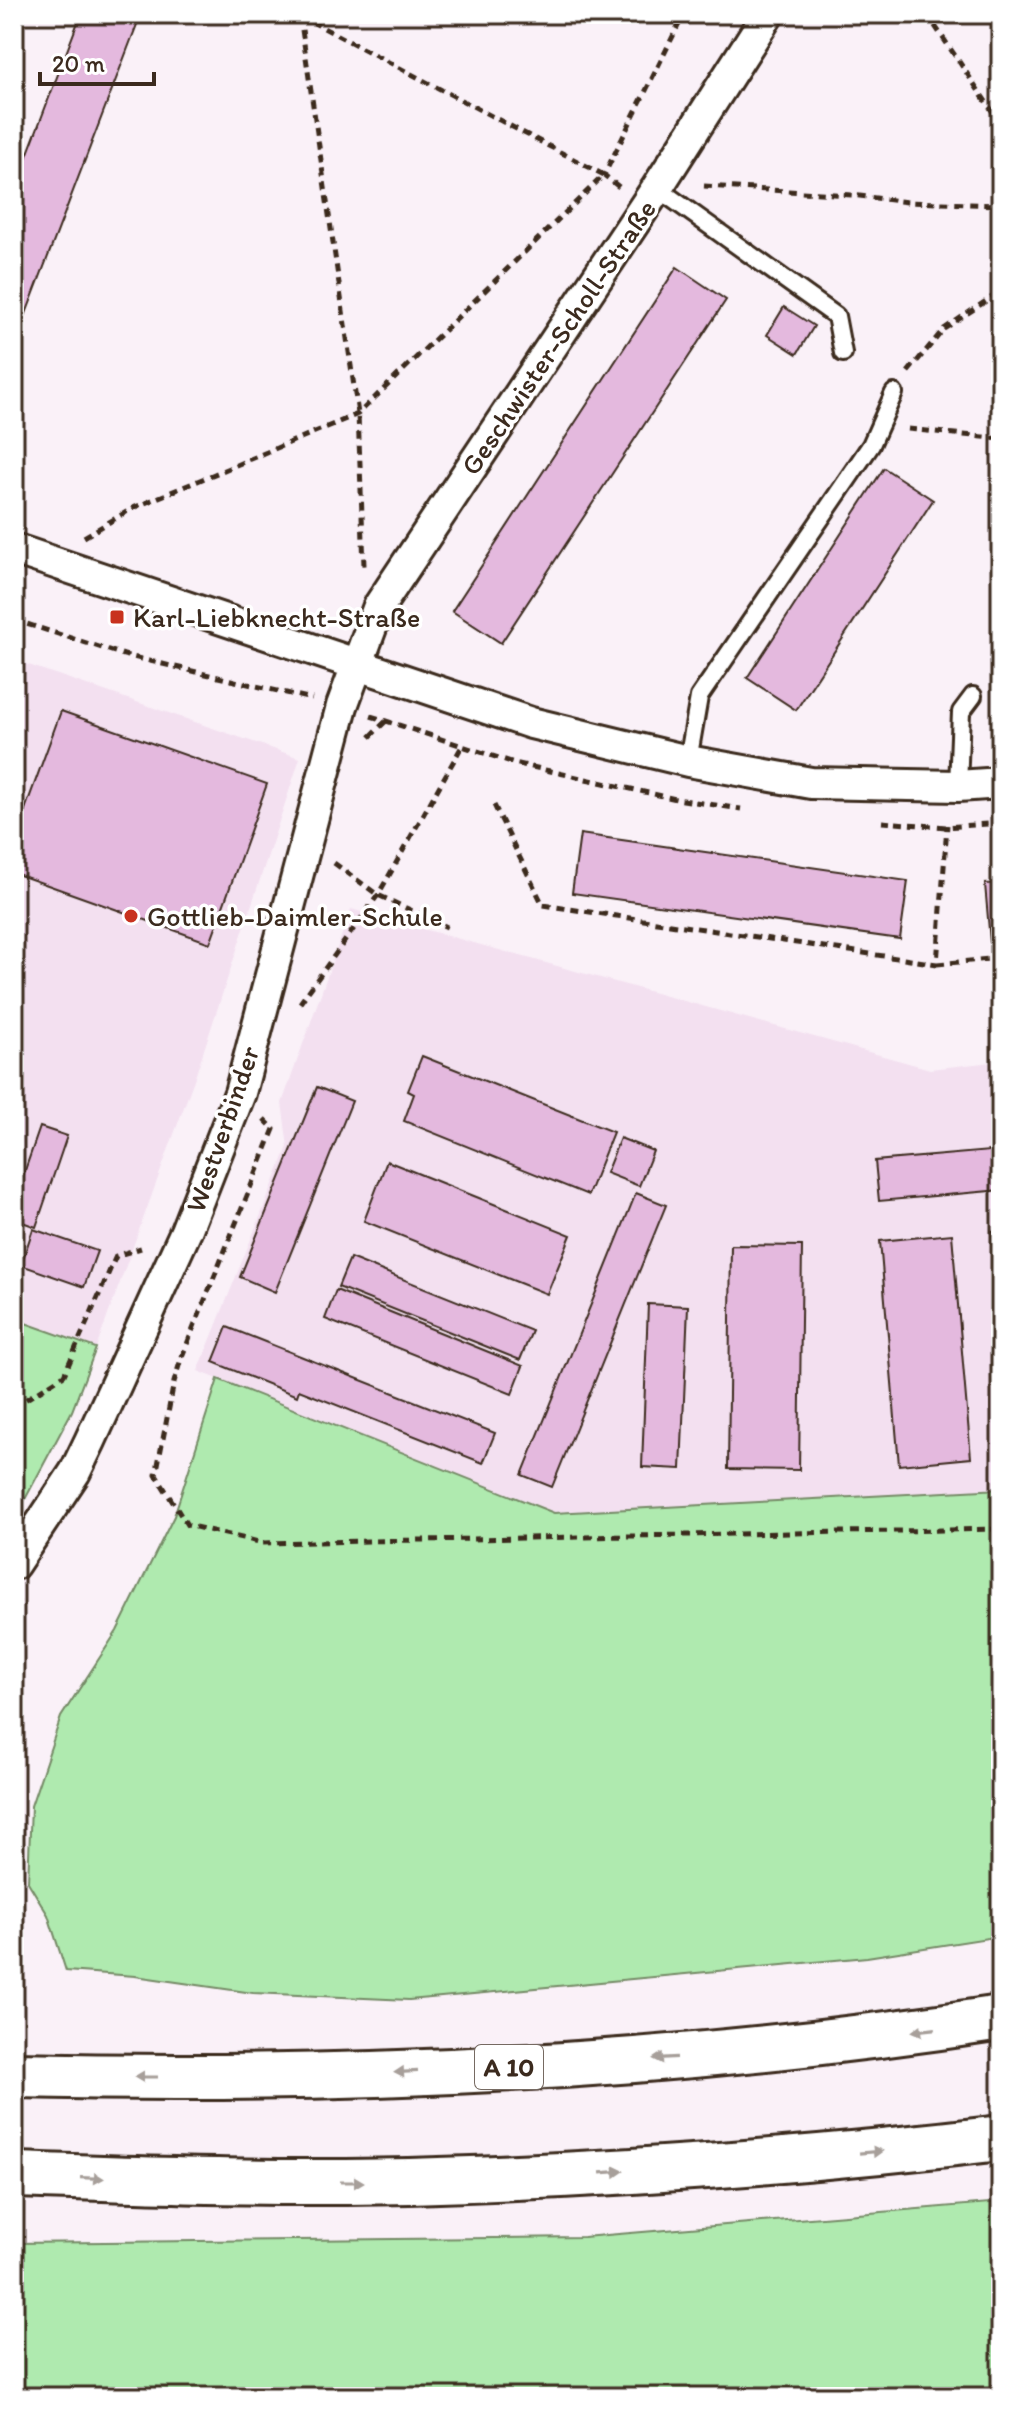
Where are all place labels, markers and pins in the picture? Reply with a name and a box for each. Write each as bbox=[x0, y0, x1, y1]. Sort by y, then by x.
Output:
place label: Karl-Liebknecht-Straße bbox=[133, 600, 420, 634]
marker: Karl-Liebknecht-Straße bbox=[108, 608, 126, 626]
place label: Gottlieb-Daimler-Schule bbox=[147, 899, 443, 933]
marker: Gottlieb-Daimler-Schule bbox=[122, 907, 140, 925]

